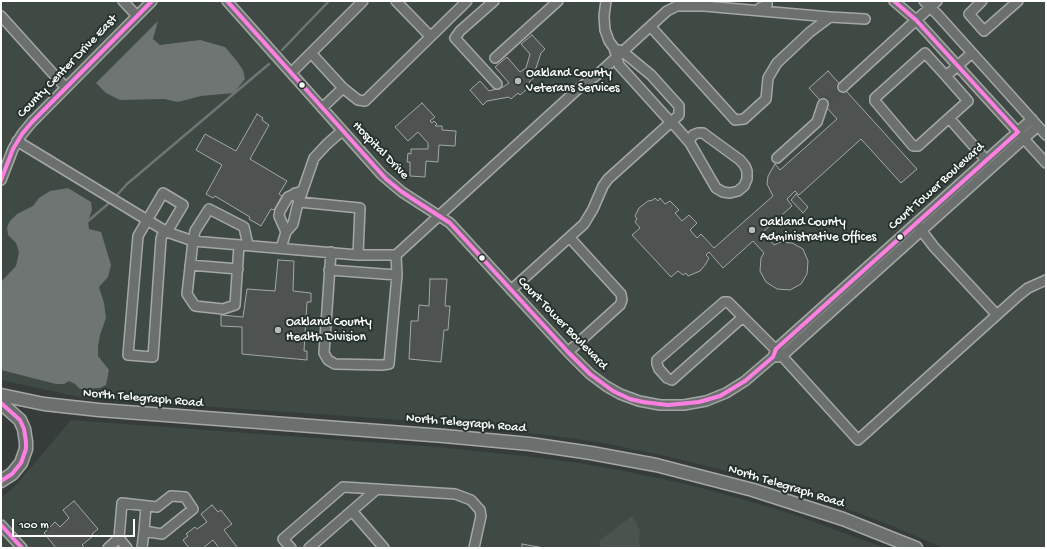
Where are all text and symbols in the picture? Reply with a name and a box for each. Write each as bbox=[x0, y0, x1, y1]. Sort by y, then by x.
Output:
street label: County Center Drive East bbox=[15, 12, 121, 122]
place label: Oakland County Veterans Services bbox=[526, 66, 620, 97]
marker: Oakland County Veterans Services bbox=[513, 76, 523, 86]
unlabelled marker bbox=[297, 80, 307, 90]
street label: Hospital Drive bbox=[348, 119, 412, 183]
street label: Court Tower Boulevard bbox=[886, 140, 988, 234]
place label: Oakland County Administrative Offices bbox=[760, 215, 876, 246]
marker: Oakland County Administrative Offices bbox=[747, 225, 757, 235]
unlabelled marker bbox=[895, 232, 905, 242]
unlabelled marker bbox=[477, 253, 487, 263]
street label: Court Tower Boulevard bbox=[514, 274, 610, 374]
place label: Oakland County Health Division bbox=[286, 315, 372, 346]
marker: Oakland County Health Division bbox=[273, 325, 283, 335]
street label: North Telegraph Road bbox=[82, 386, 204, 412]
street label: North Telegraph Road bbox=[405, 411, 527, 437]
street label: North Telegraph Road bbox=[726, 462, 846, 512]
scale bar bbox=[14, 511, 137, 537]
text: 100 m bbox=[19, 519, 49, 533]

